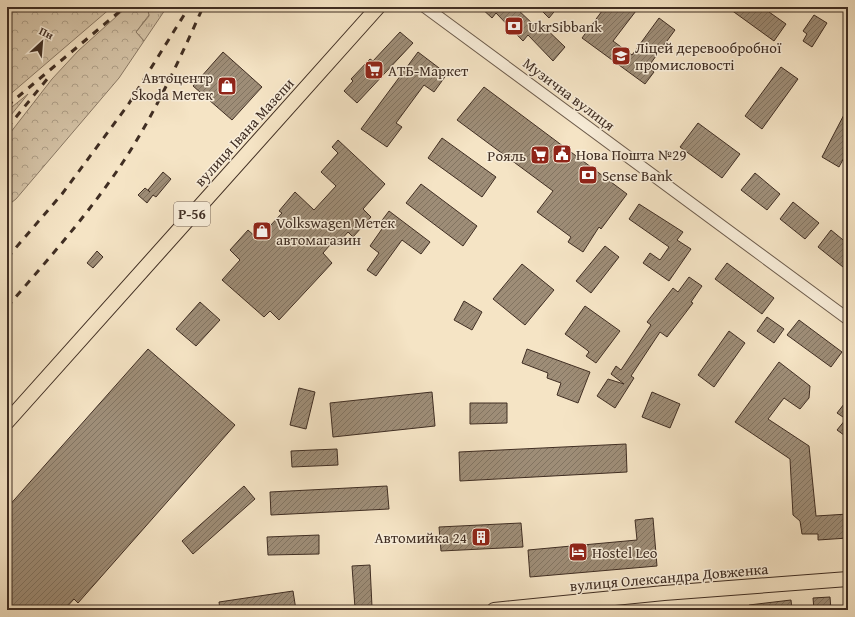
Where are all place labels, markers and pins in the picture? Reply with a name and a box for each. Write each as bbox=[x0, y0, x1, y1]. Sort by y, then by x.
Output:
bank icon: UkrSibbank bbox=[503, 15, 525, 37]
place label: UkrSibbank bbox=[528, 16, 602, 37]
place label: Ліцей деревообробної промисловості bbox=[635, 37, 782, 75]
school or university icon: Ліцей деревообробної промисловості bbox=[610, 45, 632, 67]
supermarket icon: АТБ-Маркет bbox=[363, 59, 385, 81]
place label: АТБ-Маркет bbox=[388, 60, 469, 81]
place label: Автоцентр Skoda Метек bbox=[131, 67, 213, 105]
shop icon: Автоцентр Skoda Метек bbox=[216, 75, 238, 97]
public building icon: Нова Пошта №29 bbox=[551, 143, 573, 165]
supermarket icon: Рояль bbox=[529, 144, 551, 166]
place label: Нова Пошта №29 bbox=[576, 144, 686, 165]
place label: Рояль bbox=[487, 145, 526, 166]
bank icon: Sense Bank bbox=[577, 164, 599, 186]
place label: Sense Bank bbox=[602, 165, 673, 186]
place label: Volkswagen Метек автомагазин bbox=[276, 212, 395, 250]
shop icon: Volkswagen Метек автомагазин bbox=[251, 220, 273, 242]
building icon: Автомийка 24 bbox=[470, 526, 492, 548]
place label: Автомийка 24 bbox=[374, 527, 467, 548]
hotel icon: Hostel Leo bbox=[567, 541, 589, 563]
place label: Hostel Leo bbox=[592, 542, 658, 563]

